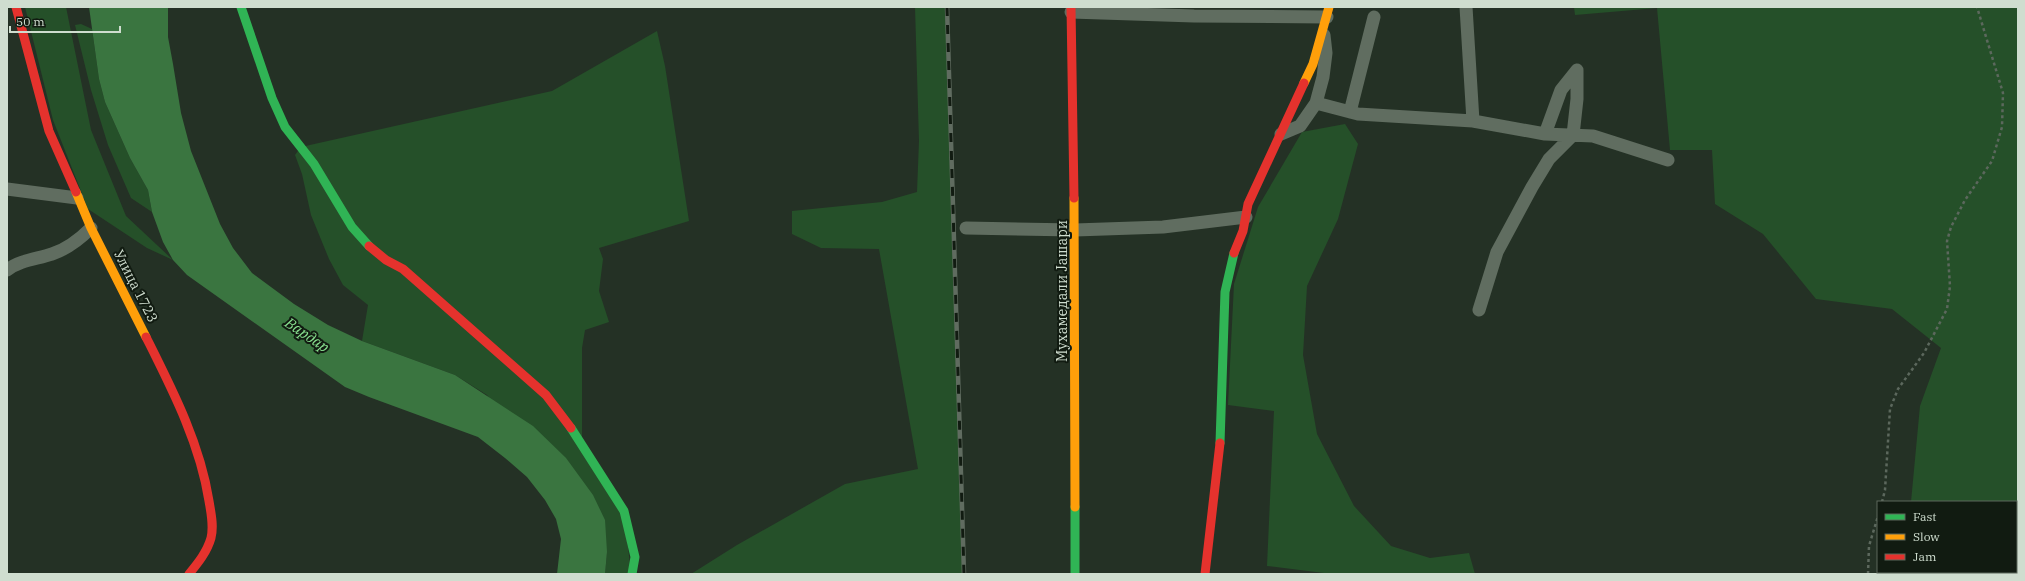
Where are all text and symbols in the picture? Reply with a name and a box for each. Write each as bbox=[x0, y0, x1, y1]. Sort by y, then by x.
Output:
scale bar bbox=[10, 8, 120, 34]
text: 50 m bbox=[16, 14, 45, 29]
street label: Мухамедали Јашари bbox=[1053, 220, 1071, 362]
street label: Улица 1723 bbox=[110, 247, 162, 325]
water label: Вардар bbox=[281, 312, 333, 356]
legend bbox=[1877, 501, 2017, 573]
text: Fast bbox=[1913, 509, 1937, 524]
text: Slow bbox=[1913, 529, 1940, 544]
text: Jam bbox=[1913, 549, 1937, 564]

